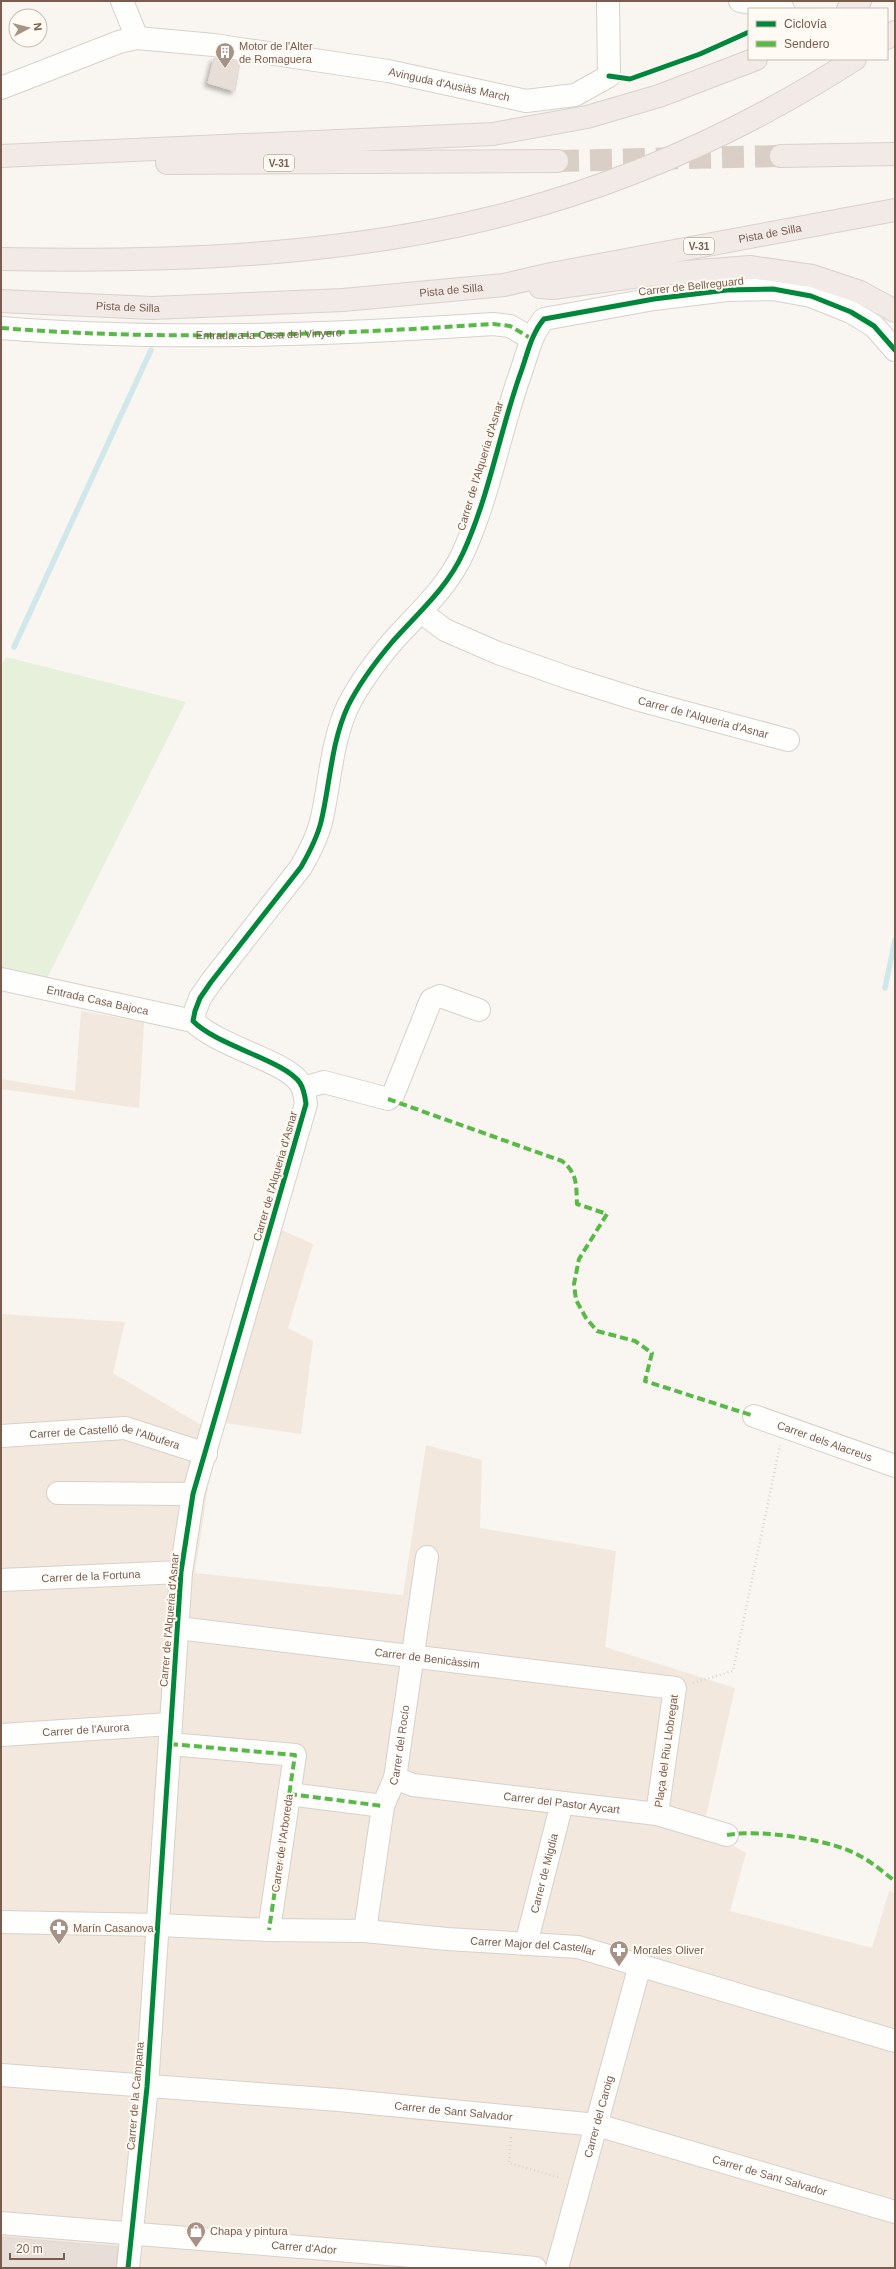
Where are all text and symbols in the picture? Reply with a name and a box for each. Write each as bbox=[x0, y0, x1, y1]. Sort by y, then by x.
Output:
north arrow bbox=[8, 8, 48, 48]
legend bbox=[748, 8, 888, 60]
text: Ciclovía bbox=[784, 17, 827, 31]
text: N bbox=[31, 22, 44, 32]
text: Sendero bbox=[784, 37, 830, 51]
place label: Motor de l'Alter de Romaguera bbox=[239, 40, 313, 65]
building icon: Motor de l'Alter de Romaguera bbox=[214, 41, 236, 69]
street label: Avinguda d'Ausiàs March bbox=[388, 65, 511, 103]
road number: V-31 bbox=[264, 155, 294, 171]
street label: Pista de Silla bbox=[738, 221, 803, 245]
road number: V-31 bbox=[684, 238, 714, 254]
street label: Carrer de Bellreguard bbox=[638, 275, 744, 297]
street label: Pista de Silla bbox=[419, 281, 484, 299]
street label: Pista de Silla bbox=[96, 299, 161, 314]
street label: Entrada a la Casa del Vinyero bbox=[196, 326, 342, 341]
street label: Carrer de l'Alqueria d'Asnar bbox=[455, 400, 505, 532]
street label: Carrer de l'Alqueria d'Asnar bbox=[637, 694, 770, 741]
street label: Entrada Casa Bajoca bbox=[46, 983, 151, 1017]
street label: Carrer de l'Alqueria d'Asnar bbox=[251, 1109, 299, 1242]
street label: Carrer dels Alacreus bbox=[776, 1419, 874, 1464]
street label: Carrer de Castelló de l'Albufera bbox=[29, 1422, 182, 1452]
street label: Carrer de l'Alqueria d'Asnar bbox=[157, 1552, 181, 1687]
street label: Carrer de la Fortuna bbox=[41, 1568, 142, 1584]
street label: Carrer de Benicàssim bbox=[374, 1646, 480, 1670]
street label: Plaça del Riu Llobregat bbox=[652, 1694, 680, 1808]
street label: Carrer del Rocío bbox=[387, 1704, 411, 1787]
street label: Carrer de l'Aurora bbox=[42, 1721, 131, 1738]
street label: Carrer del Pastor Aycart bbox=[503, 1790, 621, 1816]
street label: Carrer de l'Arboreda bbox=[269, 1792, 295, 1893]
street label: Carrer de Migdia bbox=[528, 1831, 560, 1915]
pharmacy icon: Marín Casanova bbox=[48, 1917, 70, 1945]
place label: Marín Casanova bbox=[73, 1922, 155, 1934]
street label: Carrer Major del Castellar bbox=[470, 1934, 598, 1958]
pharmacy icon: Morales Oliver bbox=[608, 1939, 630, 1967]
place label: Morales Oliver bbox=[633, 1944, 704, 1956]
street label: Carrer de la Campana bbox=[124, 2040, 146, 2151]
street label: Carrer del Caroig bbox=[582, 2074, 615, 2159]
street label: Carrer de Sant Salvador bbox=[394, 2099, 514, 2123]
street label: Carrer de Sant Salvador bbox=[711, 2153, 829, 2198]
shop icon: Chapa y pintura bbox=[185, 2220, 207, 2248]
place label: Chapa y pintura bbox=[210, 2225, 289, 2237]
scale bar bbox=[10, 2235, 64, 2261]
street label: Carrer d'Ador bbox=[271, 2239, 338, 2256]
text: 20 m bbox=[16, 2242, 43, 2256]

